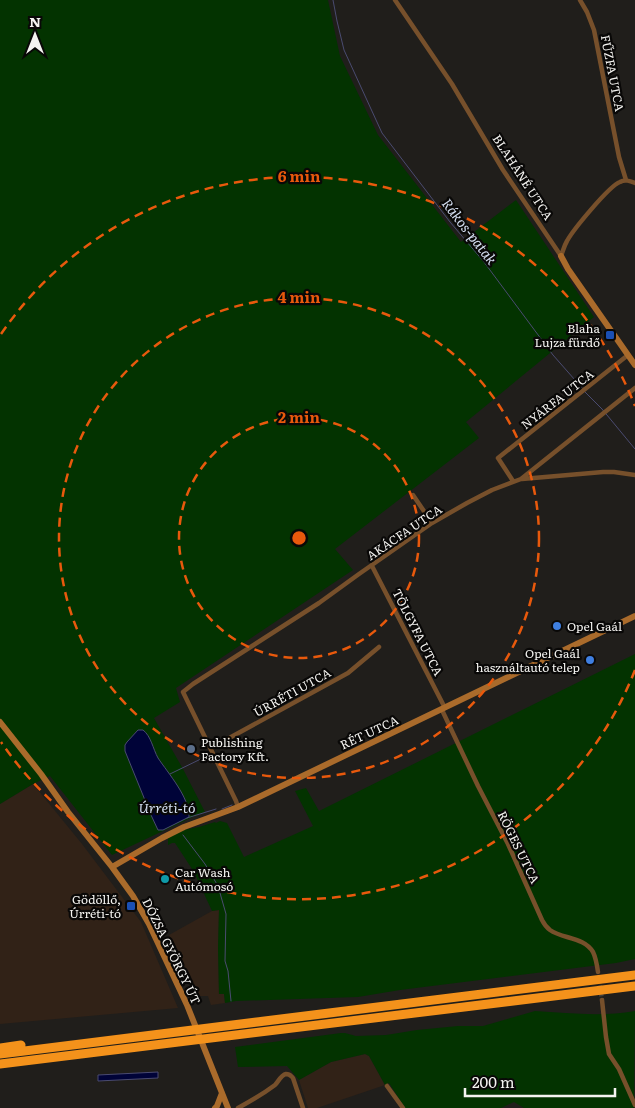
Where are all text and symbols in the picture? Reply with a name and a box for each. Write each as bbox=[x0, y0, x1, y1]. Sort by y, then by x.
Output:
north arrow bbox=[10, 10, 60, 60]
text: N bbox=[29, 11, 41, 31]
street label: FŰZFA UTCA bbox=[597, 33, 629, 113]
street label: BLAHÁNÉ UTCA bbox=[489, 131, 558, 223]
text: 6 min bbox=[278, 164, 321, 187]
water label: Rákos-patak bbox=[438, 194, 502, 269]
text: 4 min bbox=[278, 285, 321, 308]
place label: Blaha Lujza fürdő bbox=[535, 319, 601, 351]
marker: Blaha Lujza fürdő bbox=[604, 329, 616, 341]
street label: NYÁRFA UTCA bbox=[517, 365, 597, 433]
text: 2 min bbox=[278, 405, 321, 428]
street label: AKÁCFA UTCA bbox=[363, 500, 446, 564]
centre of rings bbox=[290, 529, 308, 547]
street label: TÖLGYFA UTCA bbox=[388, 585, 448, 679]
place label: Opel Gaál bbox=[567, 617, 622, 635]
marker: Opel Gaál bbox=[551, 620, 563, 632]
place label: Opel Gaál használtautó telep bbox=[476, 644, 580, 676]
marker: Opel Gaál használtautó telep bbox=[584, 654, 596, 666]
street label: ÚRRÉTI UTCA bbox=[250, 663, 334, 721]
street label: RÉT UTCA bbox=[337, 711, 401, 753]
place label: Publishing Factory Kft. bbox=[201, 733, 269, 765]
marker: Publishing Factory Kft. bbox=[185, 743, 197, 755]
water label: Úrréti-tó bbox=[139, 797, 196, 817]
street label: RÖGES UTCA bbox=[494, 808, 544, 887]
place label: Car Wash Autómosó bbox=[175, 863, 233, 895]
marker: Car Wash Autómosó bbox=[159, 873, 171, 885]
place label: Gödöllő, Úrréti-tó bbox=[69, 890, 121, 922]
street label: DÓZSA GYÖRGY ÚT bbox=[138, 895, 206, 1007]
marker: Gödöllő, Úrréti-tó bbox=[125, 900, 137, 912]
scale bar bbox=[465, 1066, 615, 1098]
text: 200 m bbox=[472, 1070, 515, 1093]

